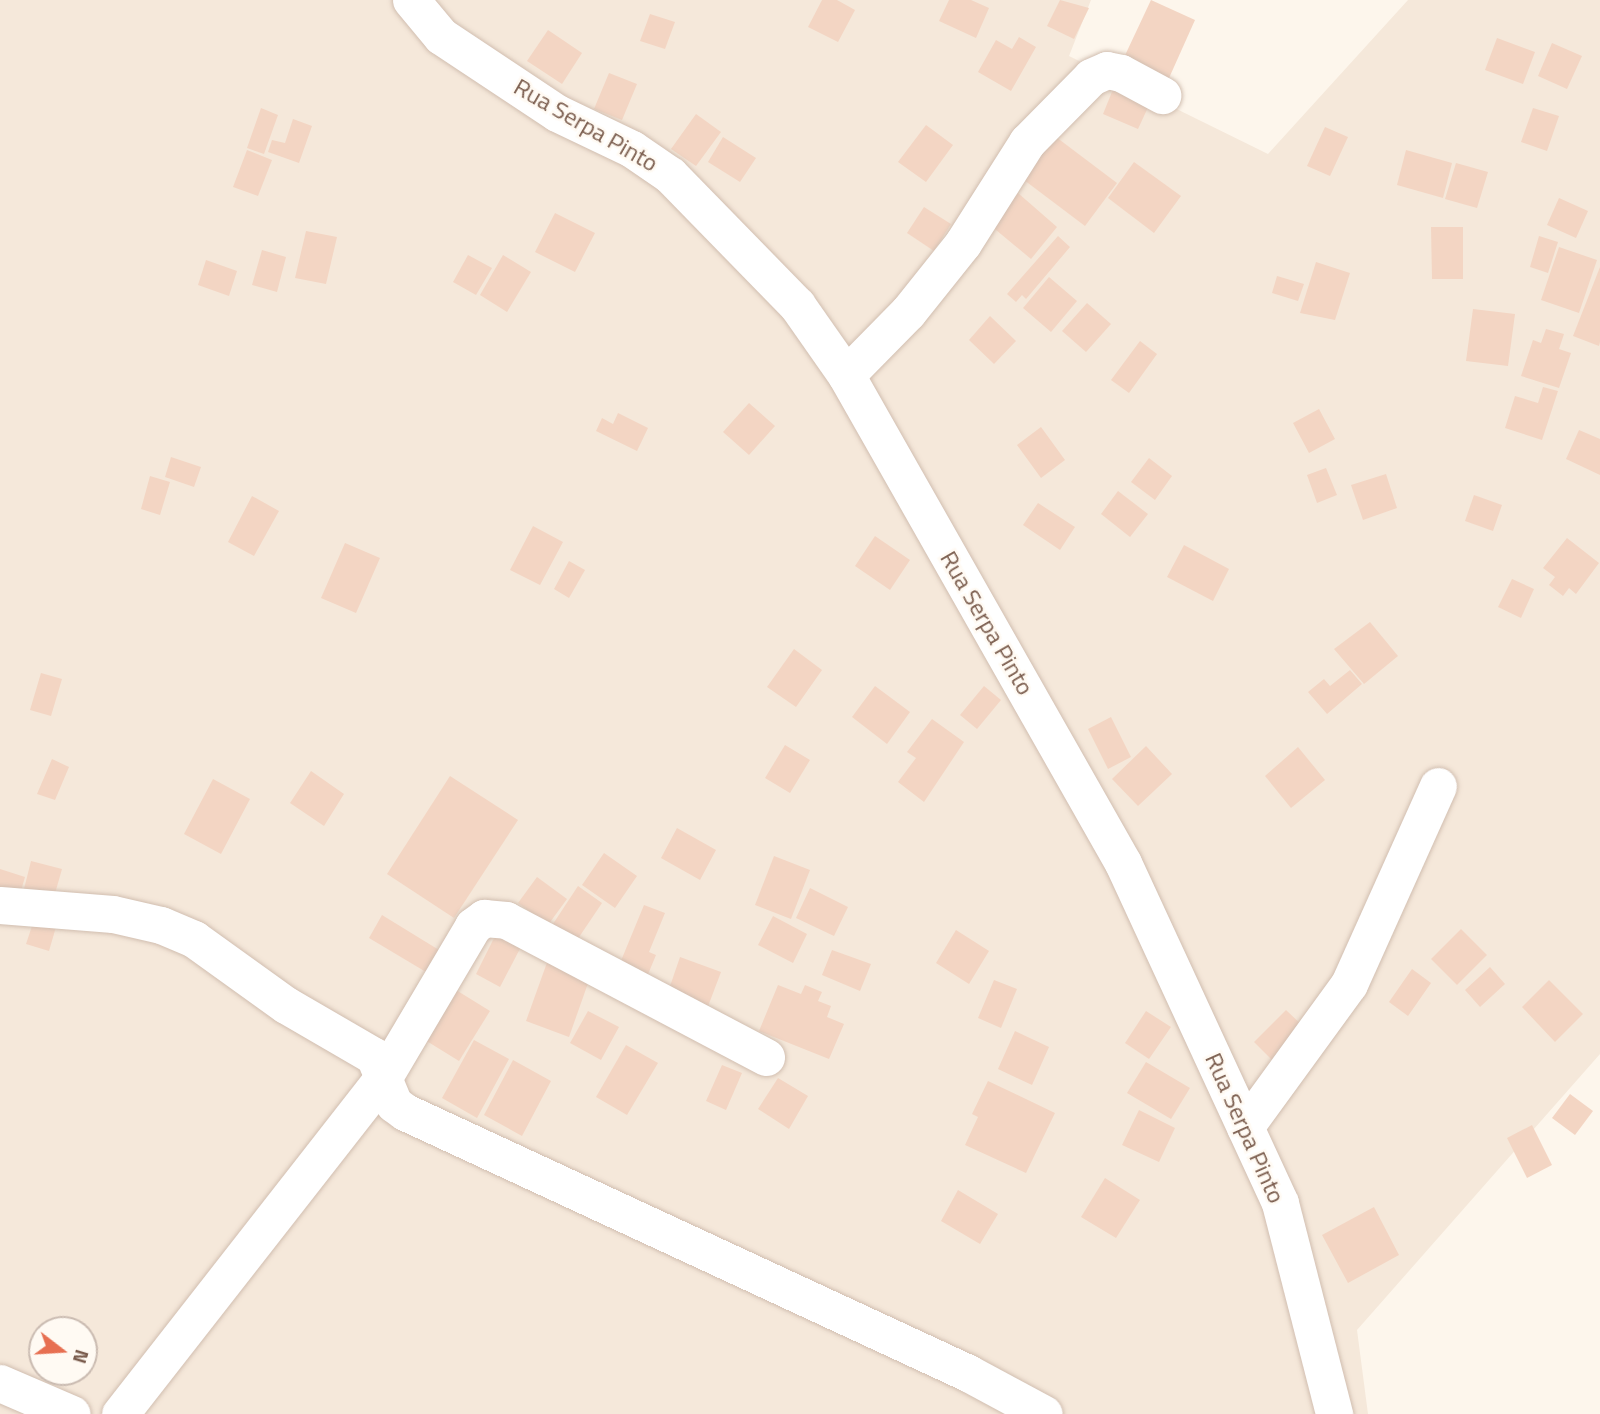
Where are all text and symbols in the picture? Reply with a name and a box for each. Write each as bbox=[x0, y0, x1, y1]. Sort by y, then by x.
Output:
street label: Rua Serpa Pinto bbox=[509, 72, 663, 178]
street label: Rua Serpa Pinto bbox=[934, 546, 1040, 700]
street label: Rua Serpa Pinto bbox=[1199, 1048, 1291, 1208]
north arrow bbox=[28, 1316, 98, 1386]
text: N bbox=[66, 1346, 97, 1367]

